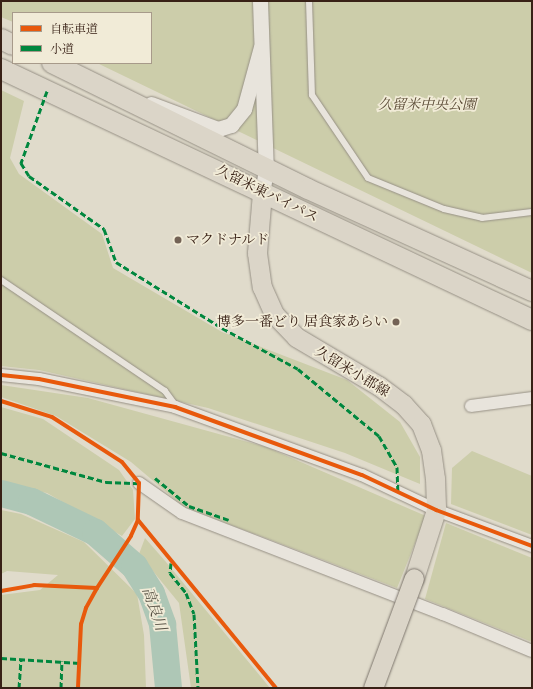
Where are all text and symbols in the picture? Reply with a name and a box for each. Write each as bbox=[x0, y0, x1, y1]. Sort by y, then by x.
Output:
legend bbox=[12, 12, 152, 64]
text: 自転車道 bbox=[50, 22, 98, 37]
text: 小道 bbox=[50, 42, 74, 57]
park label: 久留米中央公園 bbox=[378, 97, 476, 113]
street label: 久留米東バイパス bbox=[213, 162, 321, 226]
place label: マクドナルド bbox=[186, 232, 270, 248]
marker: マクドナルド bbox=[173, 235, 183, 245]
place label: 博多一番どり 居食家あらい bbox=[217, 314, 388, 330]
marker: 博多一番どり 居食家あらい bbox=[391, 317, 401, 327]
street label: 久留米小郡線 bbox=[312, 343, 392, 401]
water label: 高良川 bbox=[138, 585, 170, 633]

